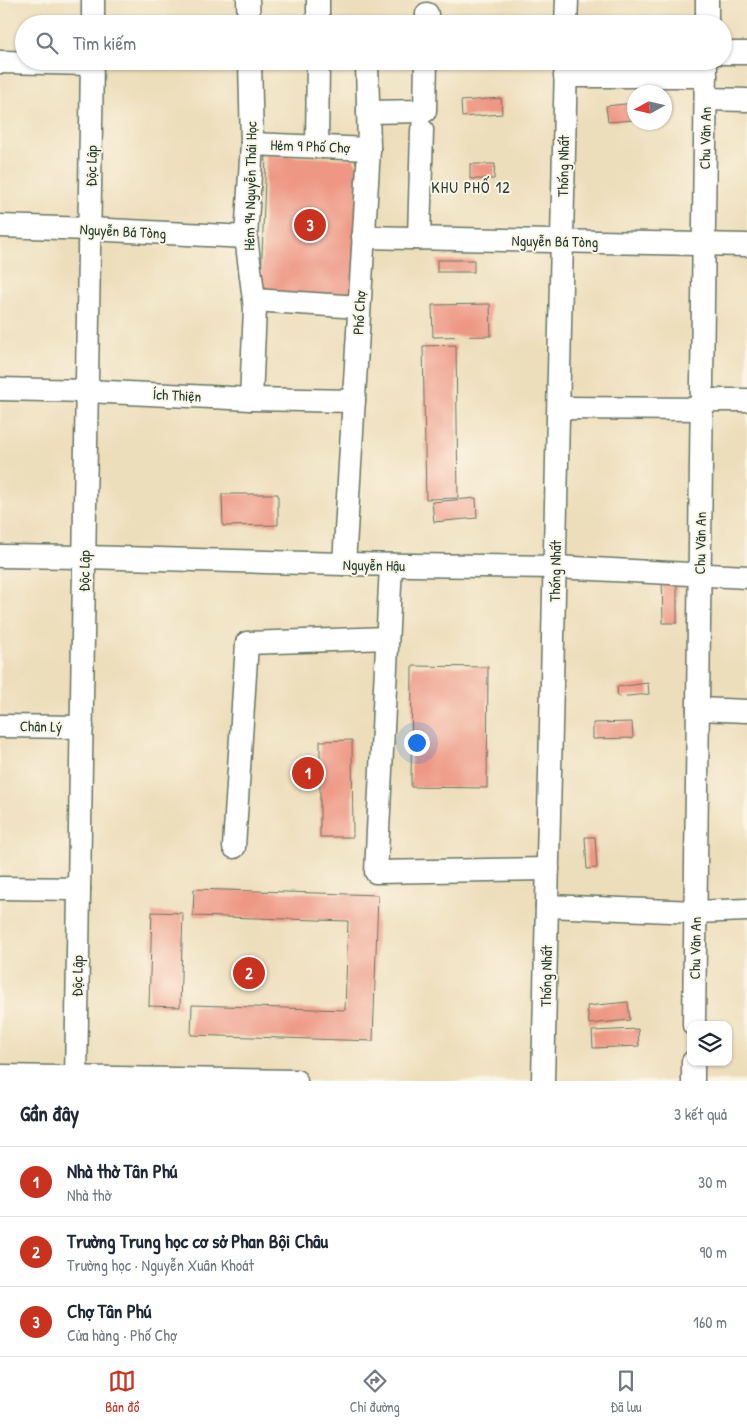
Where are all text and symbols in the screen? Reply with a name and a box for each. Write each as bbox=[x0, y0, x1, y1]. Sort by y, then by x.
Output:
search box bbox=[15, 15, 732, 70]
icon: search bbox=[33, 29, 61, 57]
text: Tìm kiếm bbox=[73, 30, 136, 56]
north arrow bbox=[627, 85, 672, 130]
street label: Chu Văn An bbox=[694, 106, 716, 169]
street label: Hẻm 94 Nguyễn Thái Học bbox=[238, 121, 262, 251]
street label: Hẻm 9 Phố Chợ bbox=[270, 134, 351, 158]
street label: Thống Nhất bbox=[552, 134, 574, 197]
street label: Độc Lập bbox=[80, 145, 102, 187]
district label: KHU PHỐ 12 bbox=[431, 176, 511, 198]
pin: 3 bbox=[294, 206, 326, 244]
street label: Nguyễn Bá Tòng bbox=[79, 218, 167, 244]
street label: Nguyễn Bá Tòng bbox=[511, 230, 599, 252]
street label: Phố Chợ bbox=[347, 290, 371, 335]
street label: Ích Thiện bbox=[152, 383, 202, 407]
street label: Chu Văn An bbox=[689, 511, 711, 574]
street label: Thống Nhất bbox=[544, 539, 566, 602]
street label: Độc Lập bbox=[73, 550, 95, 592]
street label: Nguyễn Hậu bbox=[343, 554, 405, 576]
street label: Chân Lý bbox=[20, 715, 62, 737]
your location bbox=[404, 730, 430, 756]
pin: 1 bbox=[292, 754, 324, 792]
street label: Chu Văn An bbox=[684, 916, 706, 979]
street label: Thống Nhất bbox=[535, 944, 557, 1007]
pin: 2 bbox=[233, 954, 265, 992]
street label: Độc Lập bbox=[66, 955, 88, 997]
map controls bbox=[687, 1021, 732, 1066]
button: layers bbox=[687, 1021, 732, 1066]
text: Gần đây bbox=[20, 1099, 79, 1128]
text: 3 kết quả bbox=[674, 1103, 727, 1125]
text: Nhà thờ Tân Phú bbox=[67, 1158, 177, 1184]
text: 1 bbox=[33, 1171, 39, 1193]
text: 30 m bbox=[698, 1171, 727, 1193]
text: Nhà thờ bbox=[67, 1184, 111, 1206]
text: Trường Trung học cơ sở Phan Bội Châu bbox=[67, 1228, 328, 1254]
text: 2 bbox=[32, 1241, 40, 1263]
text: 90 m bbox=[699, 1241, 727, 1263]
text: Trường học · Nguyễn Xuân Khoát bbox=[67, 1254, 254, 1276]
text: Chợ Tân Phú bbox=[67, 1298, 151, 1324]
text: 3 bbox=[32, 1311, 40, 1333]
text: 160 m bbox=[693, 1311, 727, 1333]
text: Cửa hàng · Phố Chợ bbox=[67, 1324, 177, 1346]
tab: Bản đồ bbox=[105, 1367, 139, 1416]
tab: Chỉ đường bbox=[350, 1367, 400, 1416]
tab: Đã lưu bbox=[610, 1367, 642, 1416]

